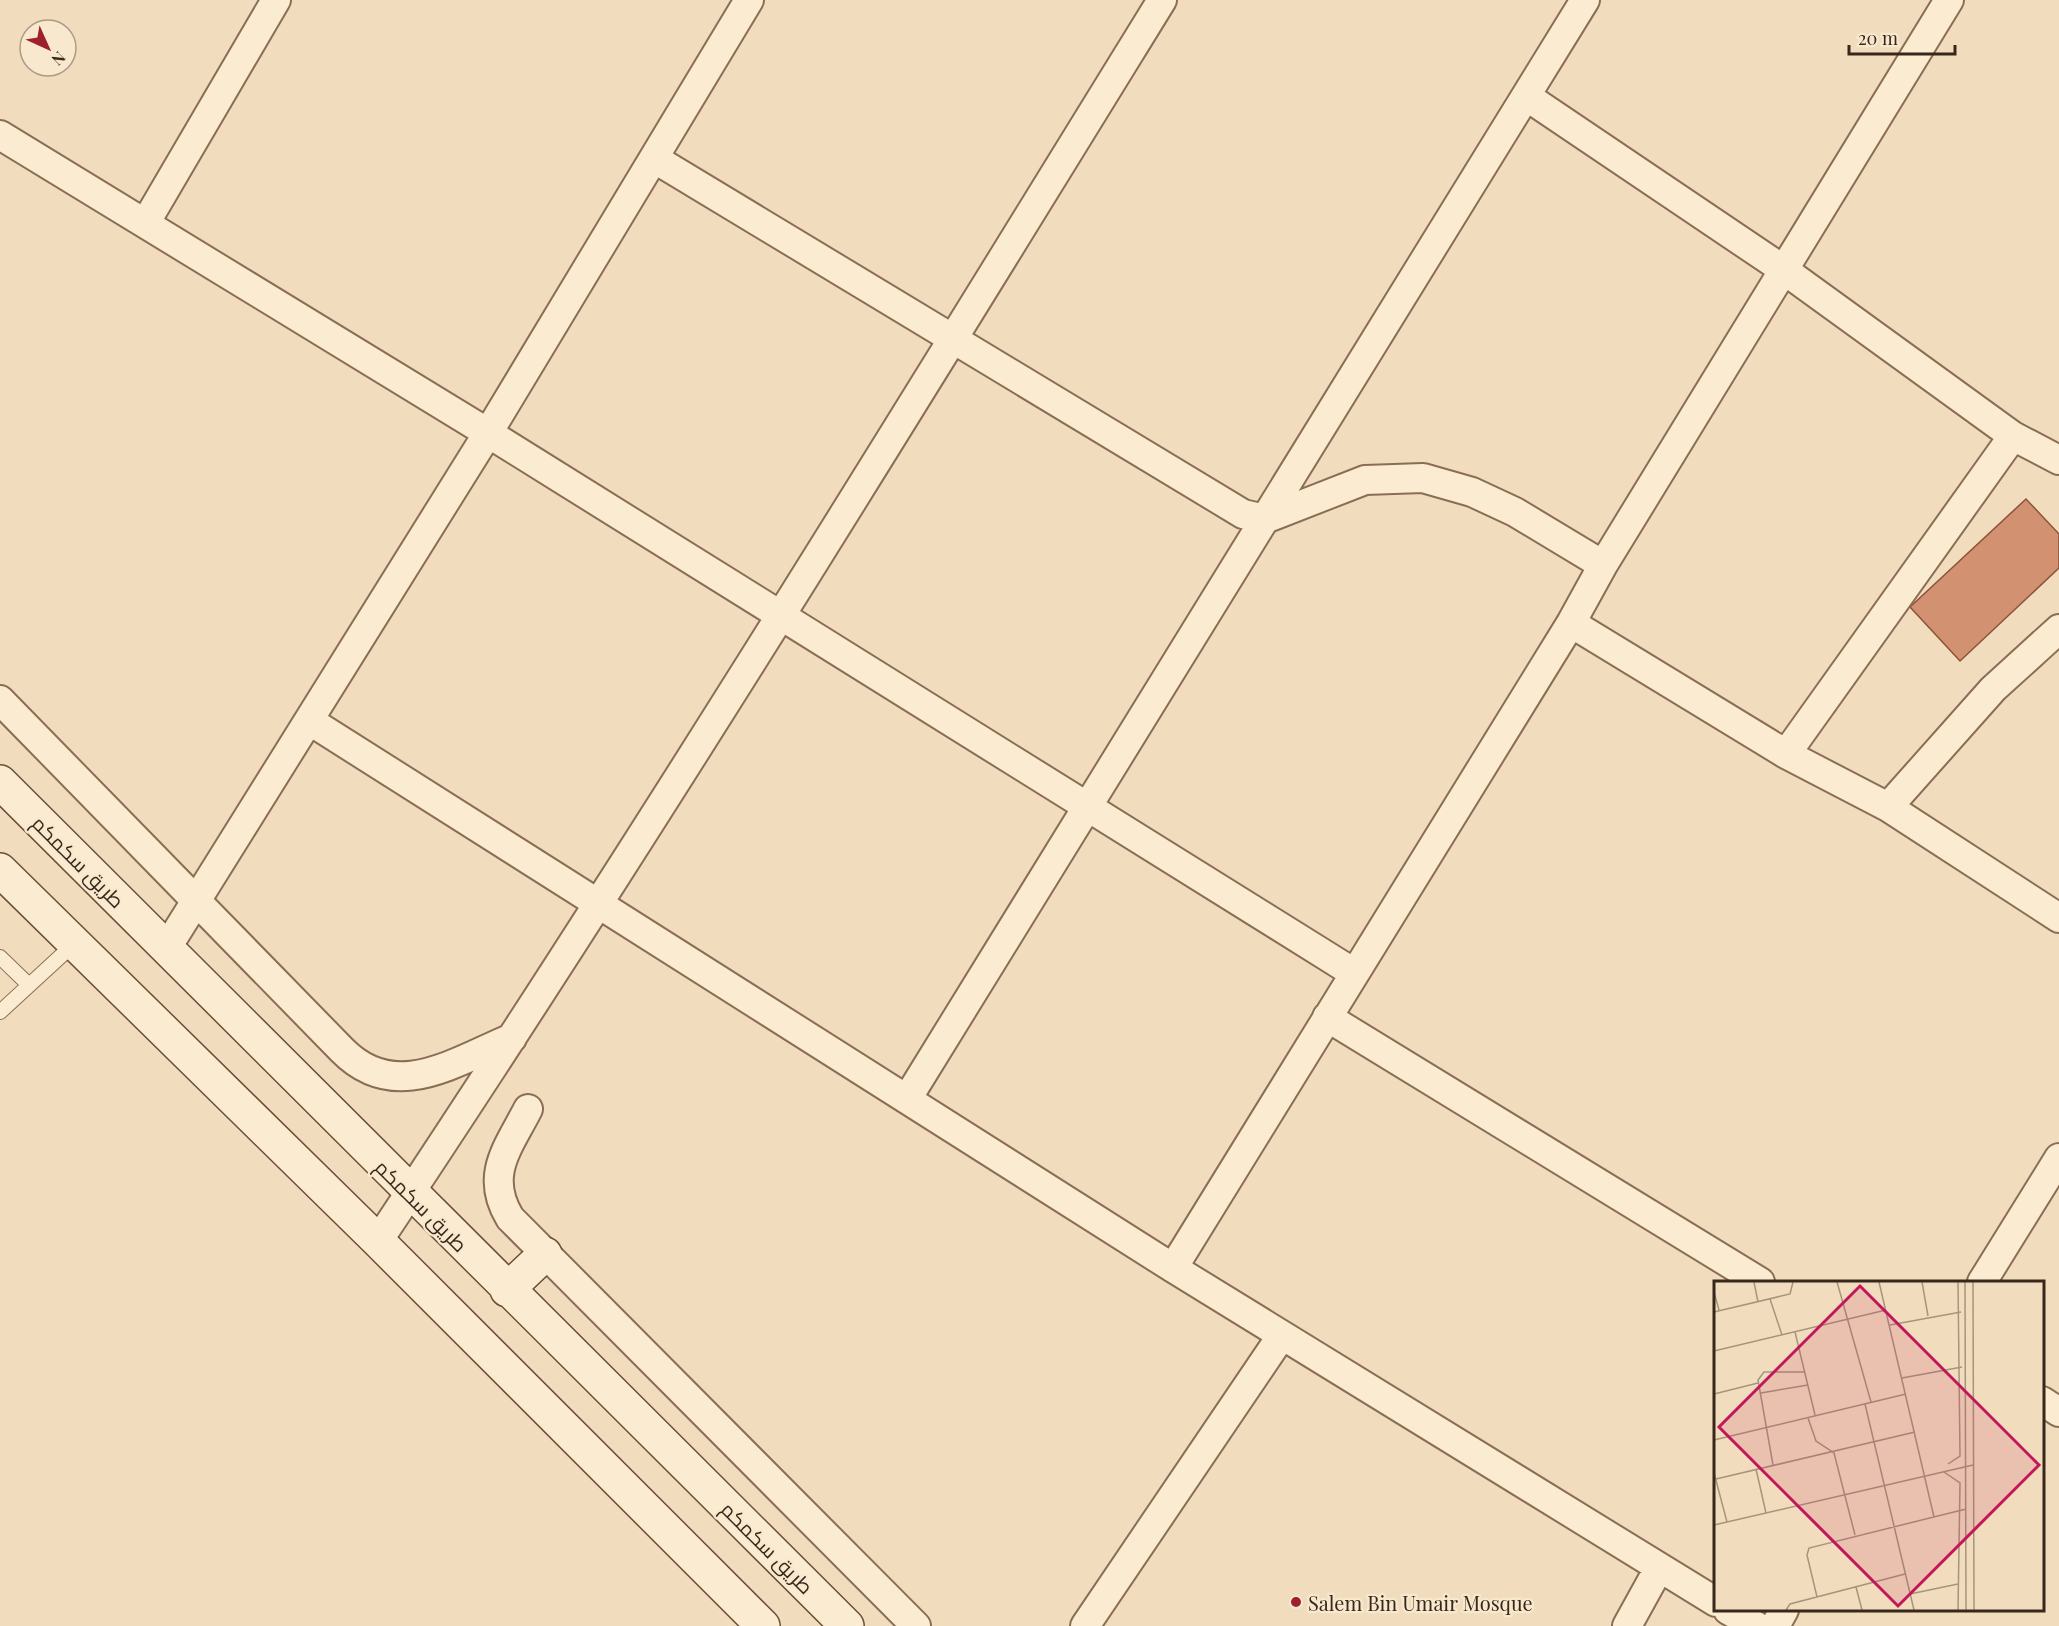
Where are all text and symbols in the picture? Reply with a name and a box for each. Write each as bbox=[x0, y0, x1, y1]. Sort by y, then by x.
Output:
north arrow bbox=[18, 18, 78, 78]
scale bar bbox=[1849, 18, 1956, 56]
text: 20 m bbox=[1858, 26, 1898, 50]
text: N bbox=[47, 47, 70, 71]
street label: طريق سكمكم bbox=[26, 809, 131, 914]
street label: طريق سكمكم bbox=[369, 1153, 474, 1258]
inset map bbox=[1714, 1281, 2044, 1611]
street label: طريق سكمكم bbox=[715, 1495, 820, 1600]
place label: Salem Bin Umair Mosque bbox=[1308, 1589, 1533, 1616]
marker: Salem Bin Umair Mosque bbox=[1289, 1595, 1303, 1609]

